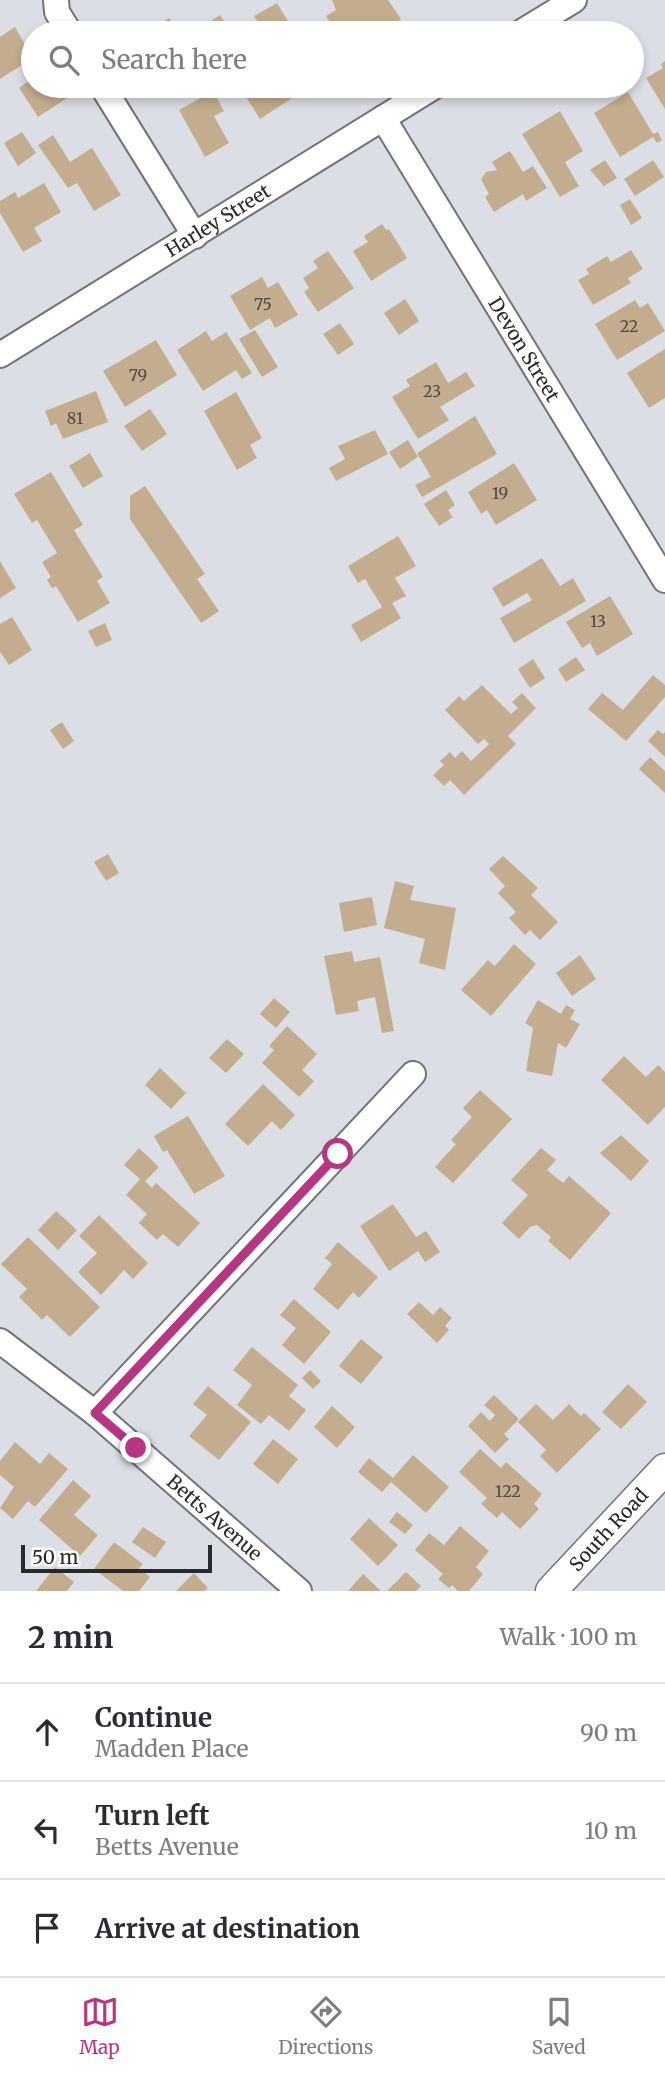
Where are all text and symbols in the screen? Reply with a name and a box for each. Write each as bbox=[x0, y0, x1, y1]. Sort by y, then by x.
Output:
search box bbox=[21, 21, 644, 98]
icon: search bbox=[45, 41, 83, 79]
text: Search here bbox=[101, 43, 247, 76]
street label: Harley Street bbox=[161, 178, 275, 262]
street label: Devon Street bbox=[483, 293, 565, 406]
house number: 75 bbox=[254, 294, 272, 314]
house number: 22 bbox=[620, 316, 638, 336]
house number: 79 bbox=[129, 365, 147, 385]
house number: 23 bbox=[423, 381, 441, 401]
house number: 81 bbox=[67, 408, 83, 428]
house number: 19 bbox=[492, 483, 508, 503]
house number: 13 bbox=[590, 611, 606, 631]
route start bbox=[322, 1138, 353, 1169]
route end bbox=[120, 1432, 151, 1463]
street label: Betts Avenue bbox=[162, 1469, 267, 1566]
house number: 122 bbox=[495, 1481, 521, 1501]
street label: South Road bbox=[564, 1483, 653, 1576]
scale bar bbox=[21, 1542, 212, 1574]
text: 50 m bbox=[32, 1545, 78, 1569]
text: 2 min bbox=[28, 1618, 113, 1656]
text: Walk · 100 m bbox=[500, 1622, 637, 1651]
text: Continue bbox=[95, 1701, 212, 1734]
icon: ahead bbox=[28, 1713, 66, 1751]
text: 90 m bbox=[580, 1718, 637, 1747]
text: Madden Place bbox=[95, 1734, 248, 1763]
text: Turn left bbox=[95, 1799, 209, 1832]
icon: left bbox=[28, 1811, 66, 1849]
text: 10 m bbox=[584, 1816, 637, 1845]
text: Betts Avenue bbox=[95, 1832, 239, 1861]
icon: arrive bbox=[28, 1909, 66, 1947]
text: Arrive at destination bbox=[95, 1912, 360, 1945]
tab: Map bbox=[79, 1993, 120, 2059]
tab: Directions bbox=[278, 1993, 373, 2059]
tab: Saved bbox=[532, 1993, 586, 2059]

